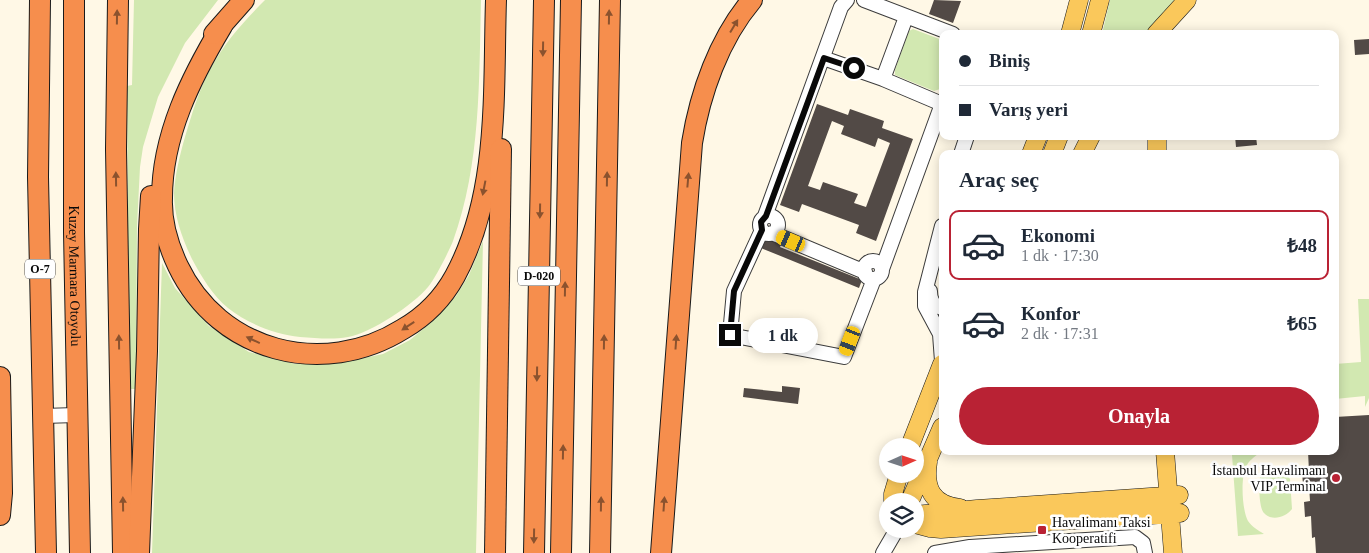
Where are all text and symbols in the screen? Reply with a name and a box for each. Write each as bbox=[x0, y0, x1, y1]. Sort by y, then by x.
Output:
one-way arrow bbox=[113, 9, 121, 25]
one-way arrow bbox=[606, 9, 614, 25]
one-way arrow bbox=[730, 20, 739, 33]
one-way arrow bbox=[538, 41, 546, 57]
text: Biniş bbox=[989, 50, 1030, 71]
route start bbox=[843, 57, 865, 79]
text: Varış yeri bbox=[989, 99, 1068, 120]
text: Araç seç bbox=[959, 167, 1039, 192]
one-way arrow bbox=[112, 171, 120, 187]
one-way arrow bbox=[603, 171, 611, 187]
one-way arrow bbox=[684, 172, 692, 188]
one-way arrow bbox=[480, 180, 488, 196]
one-way arrow bbox=[536, 203, 544, 219]
street label: Kuzey Marmara Otoyolu bbox=[66, 206, 84, 347]
icon: car bbox=[961, 223, 1006, 268]
text: Ekonomi bbox=[1021, 225, 1095, 246]
car bbox=[774, 228, 807, 254]
text: ₺48 bbox=[1287, 235, 1317, 256]
text: 1 dk · 17:30 bbox=[1021, 247, 1099, 264]
road number: O-7 bbox=[25, 260, 55, 278]
road number: D-020 bbox=[518, 266, 560, 286]
one-way arrow bbox=[562, 281, 570, 297]
icon: car bbox=[961, 301, 1006, 346]
text: Konfor bbox=[1021, 303, 1080, 324]
text: ₺65 bbox=[1287, 313, 1317, 334]
callout: 1 dk bbox=[748, 318, 818, 352]
one-way arrow bbox=[401, 321, 414, 331]
route end bbox=[719, 324, 741, 346]
car bbox=[837, 324, 862, 358]
text: 2 dk · 17:31 bbox=[1021, 325, 1099, 342]
text: 1 dk bbox=[768, 327, 798, 344]
one-way arrow bbox=[115, 334, 123, 350]
one-way arrow bbox=[600, 334, 608, 350]
one-way arrow bbox=[672, 334, 680, 350]
one-way arrow bbox=[246, 336, 260, 344]
one-way arrow bbox=[533, 366, 541, 382]
button: Onayla bbox=[959, 387, 1319, 445]
north arrow bbox=[879, 438, 924, 482]
map controls bbox=[879, 438, 924, 538]
one-way arrow bbox=[559, 444, 567, 460]
place label: İstanbul Havalimanı VIP Terminal bbox=[1212, 463, 1326, 494]
marker: İstanbul Havalimanı VIP Terminal bbox=[1330, 472, 1342, 484]
button: layers bbox=[879, 493, 924, 538]
one-way arrow bbox=[119, 496, 127, 512]
one-way arrow bbox=[597, 496, 605, 512]
one-way arrow bbox=[661, 496, 669, 512]
place label: Havalimanı Taksi Kooperatifi bbox=[1052, 515, 1151, 546]
marker: Havalimanı Taksi Kooperatifi bbox=[1036, 524, 1048, 536]
one-way arrow bbox=[530, 528, 538, 544]

